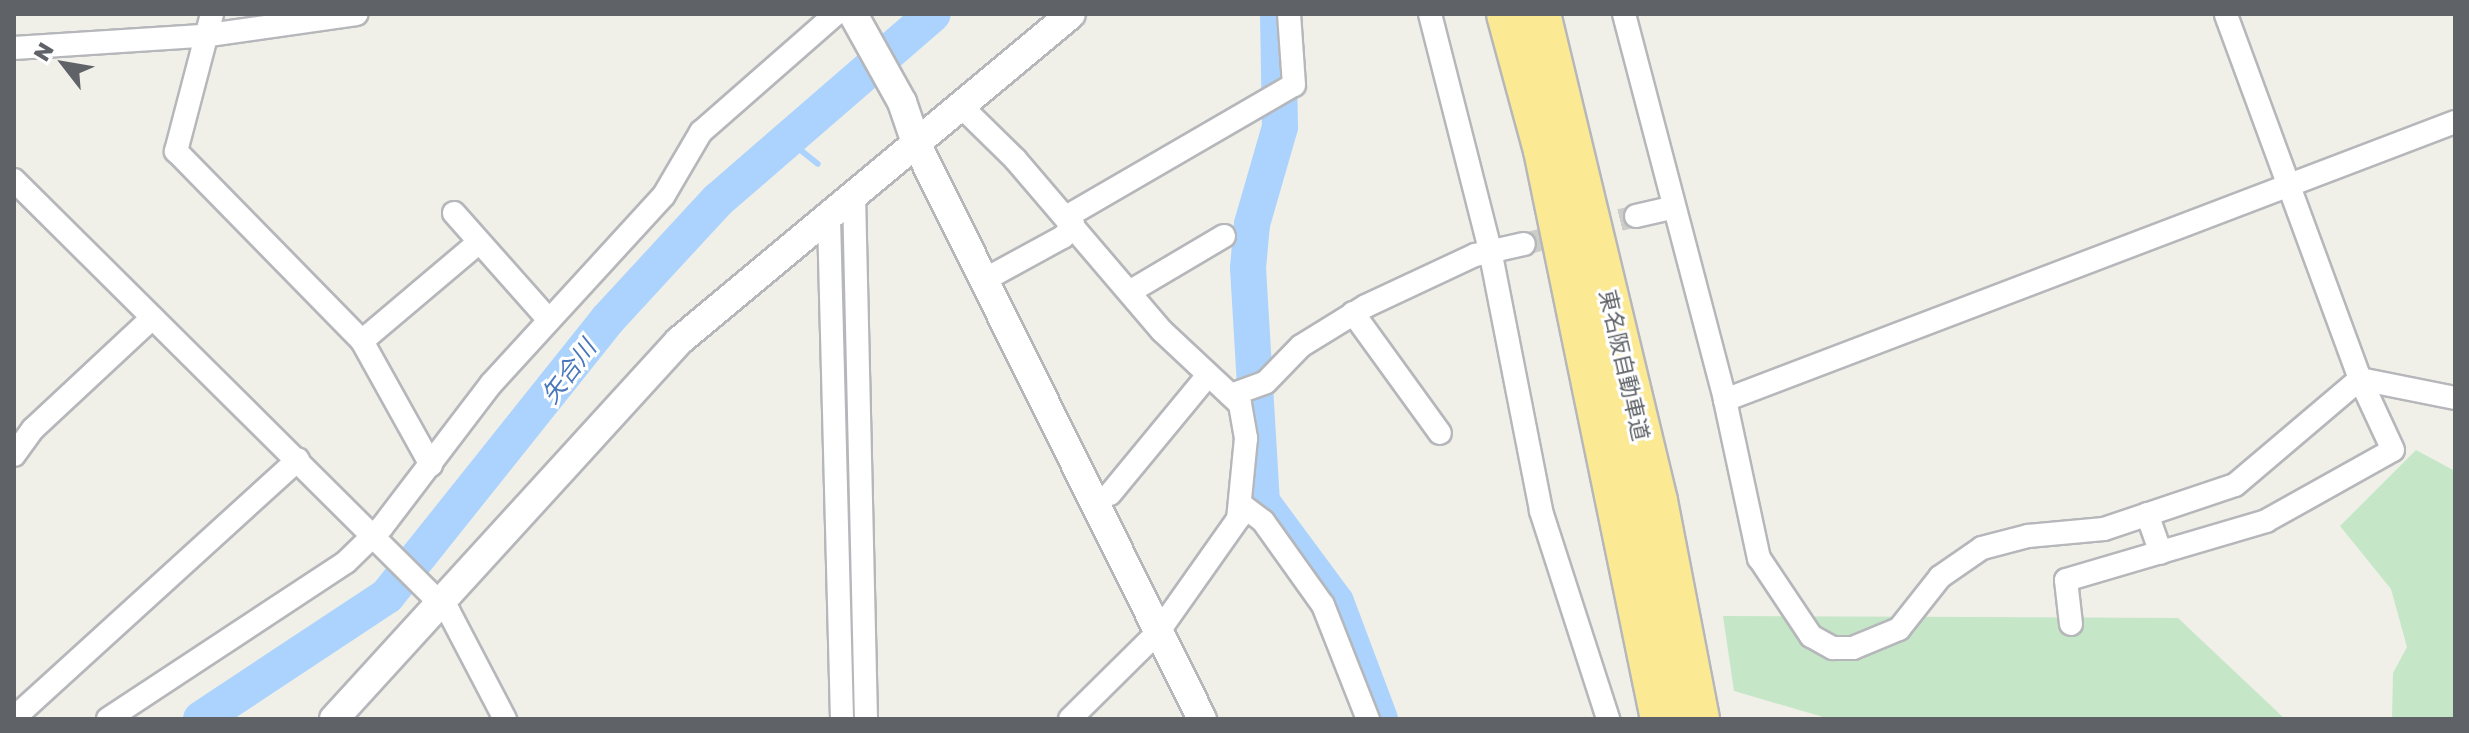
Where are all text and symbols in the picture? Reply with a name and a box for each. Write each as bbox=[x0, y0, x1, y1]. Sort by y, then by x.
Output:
north arrow bbox=[24, 24, 104, 104]
text: N bbox=[27, 37, 59, 66]
street label: 東名阪自動車道 bbox=[1595, 287, 1655, 443]
water label: 矢合川 bbox=[535, 334, 601, 408]

